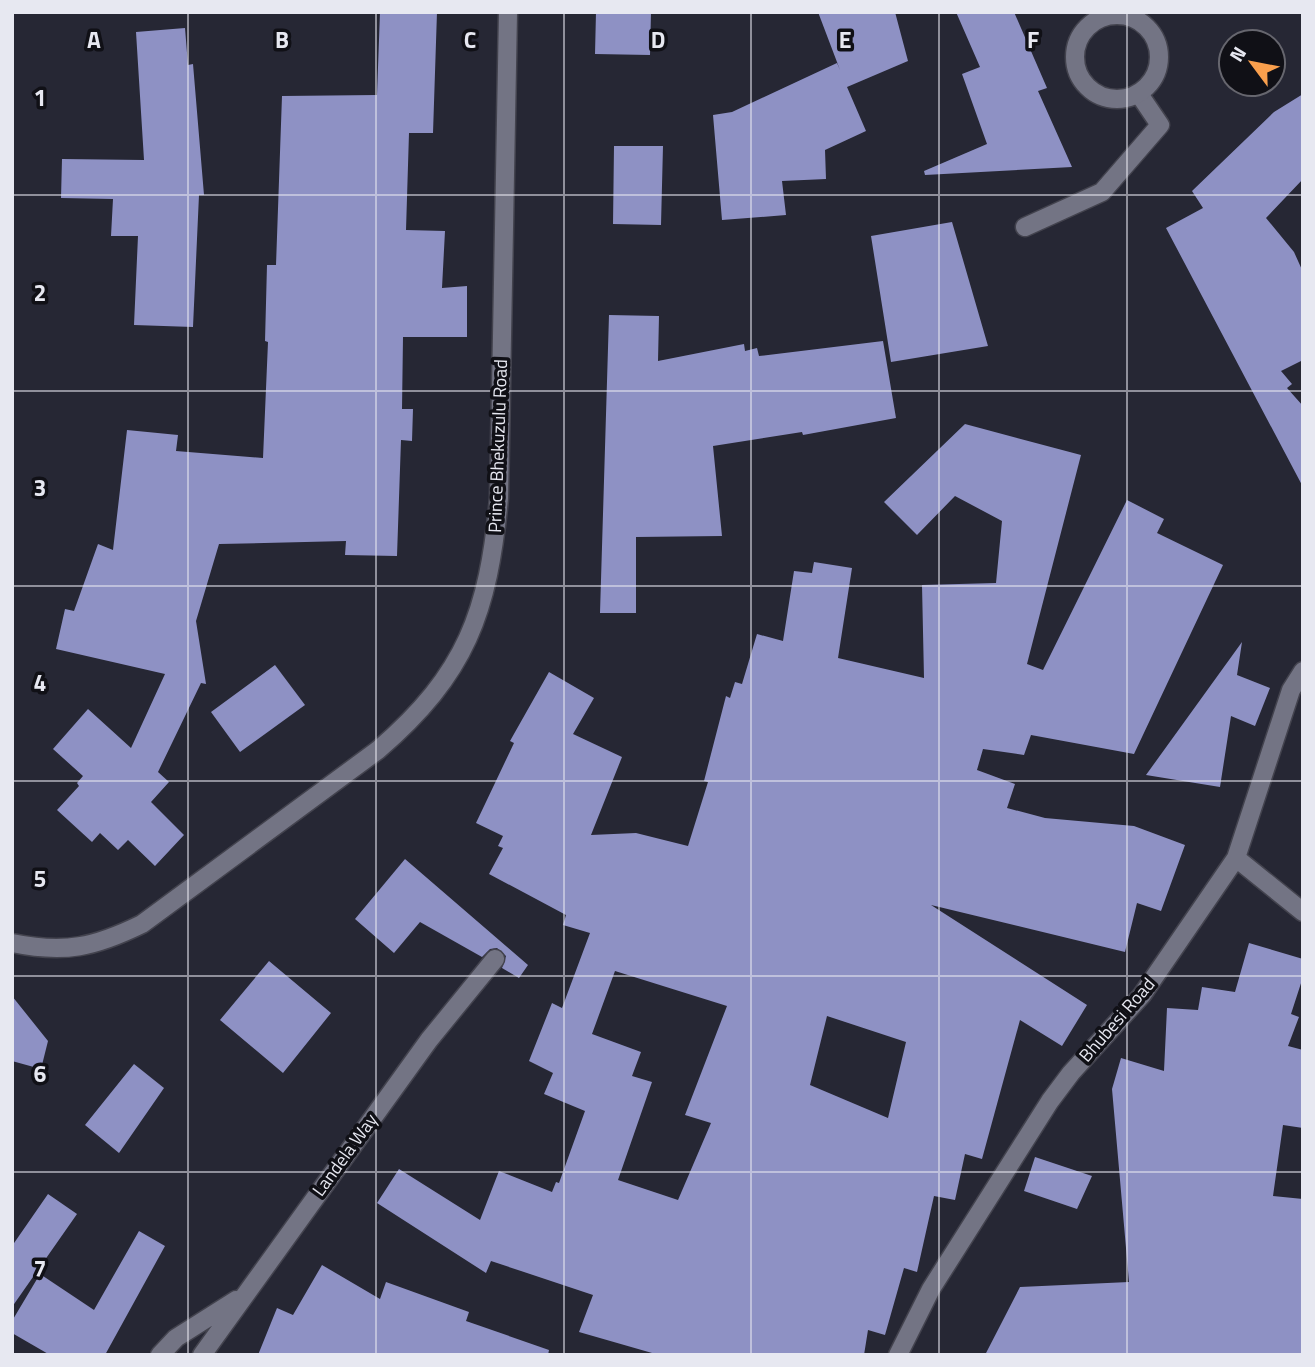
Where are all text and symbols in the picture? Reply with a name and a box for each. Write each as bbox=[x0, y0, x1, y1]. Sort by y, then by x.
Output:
text: A bbox=[87, 22, 101, 57]
text: B bbox=[275, 22, 289, 57]
text: C bbox=[464, 22, 476, 57]
text: D bbox=[651, 22, 665, 57]
text: E bbox=[839, 22, 851, 57]
text: F bbox=[1027, 22, 1039, 57]
north arrow bbox=[1217, 28, 1287, 98]
text: N bbox=[1221, 40, 1253, 67]
text: 1 bbox=[34, 80, 46, 115]
text: 2 bbox=[34, 275, 46, 310]
street label: Prince Bhekuzulu Road bbox=[481, 359, 514, 533]
text: 3 bbox=[34, 470, 46, 505]
text: 4 bbox=[34, 665, 46, 700]
text: 5 bbox=[34, 861, 46, 896]
street label: Bhubesi Road bbox=[1072, 972, 1161, 1068]
text: 6 bbox=[34, 1056, 47, 1091]
street label: Landela Way bbox=[305, 1108, 384, 1202]
text: 7 bbox=[34, 1251, 46, 1286]

